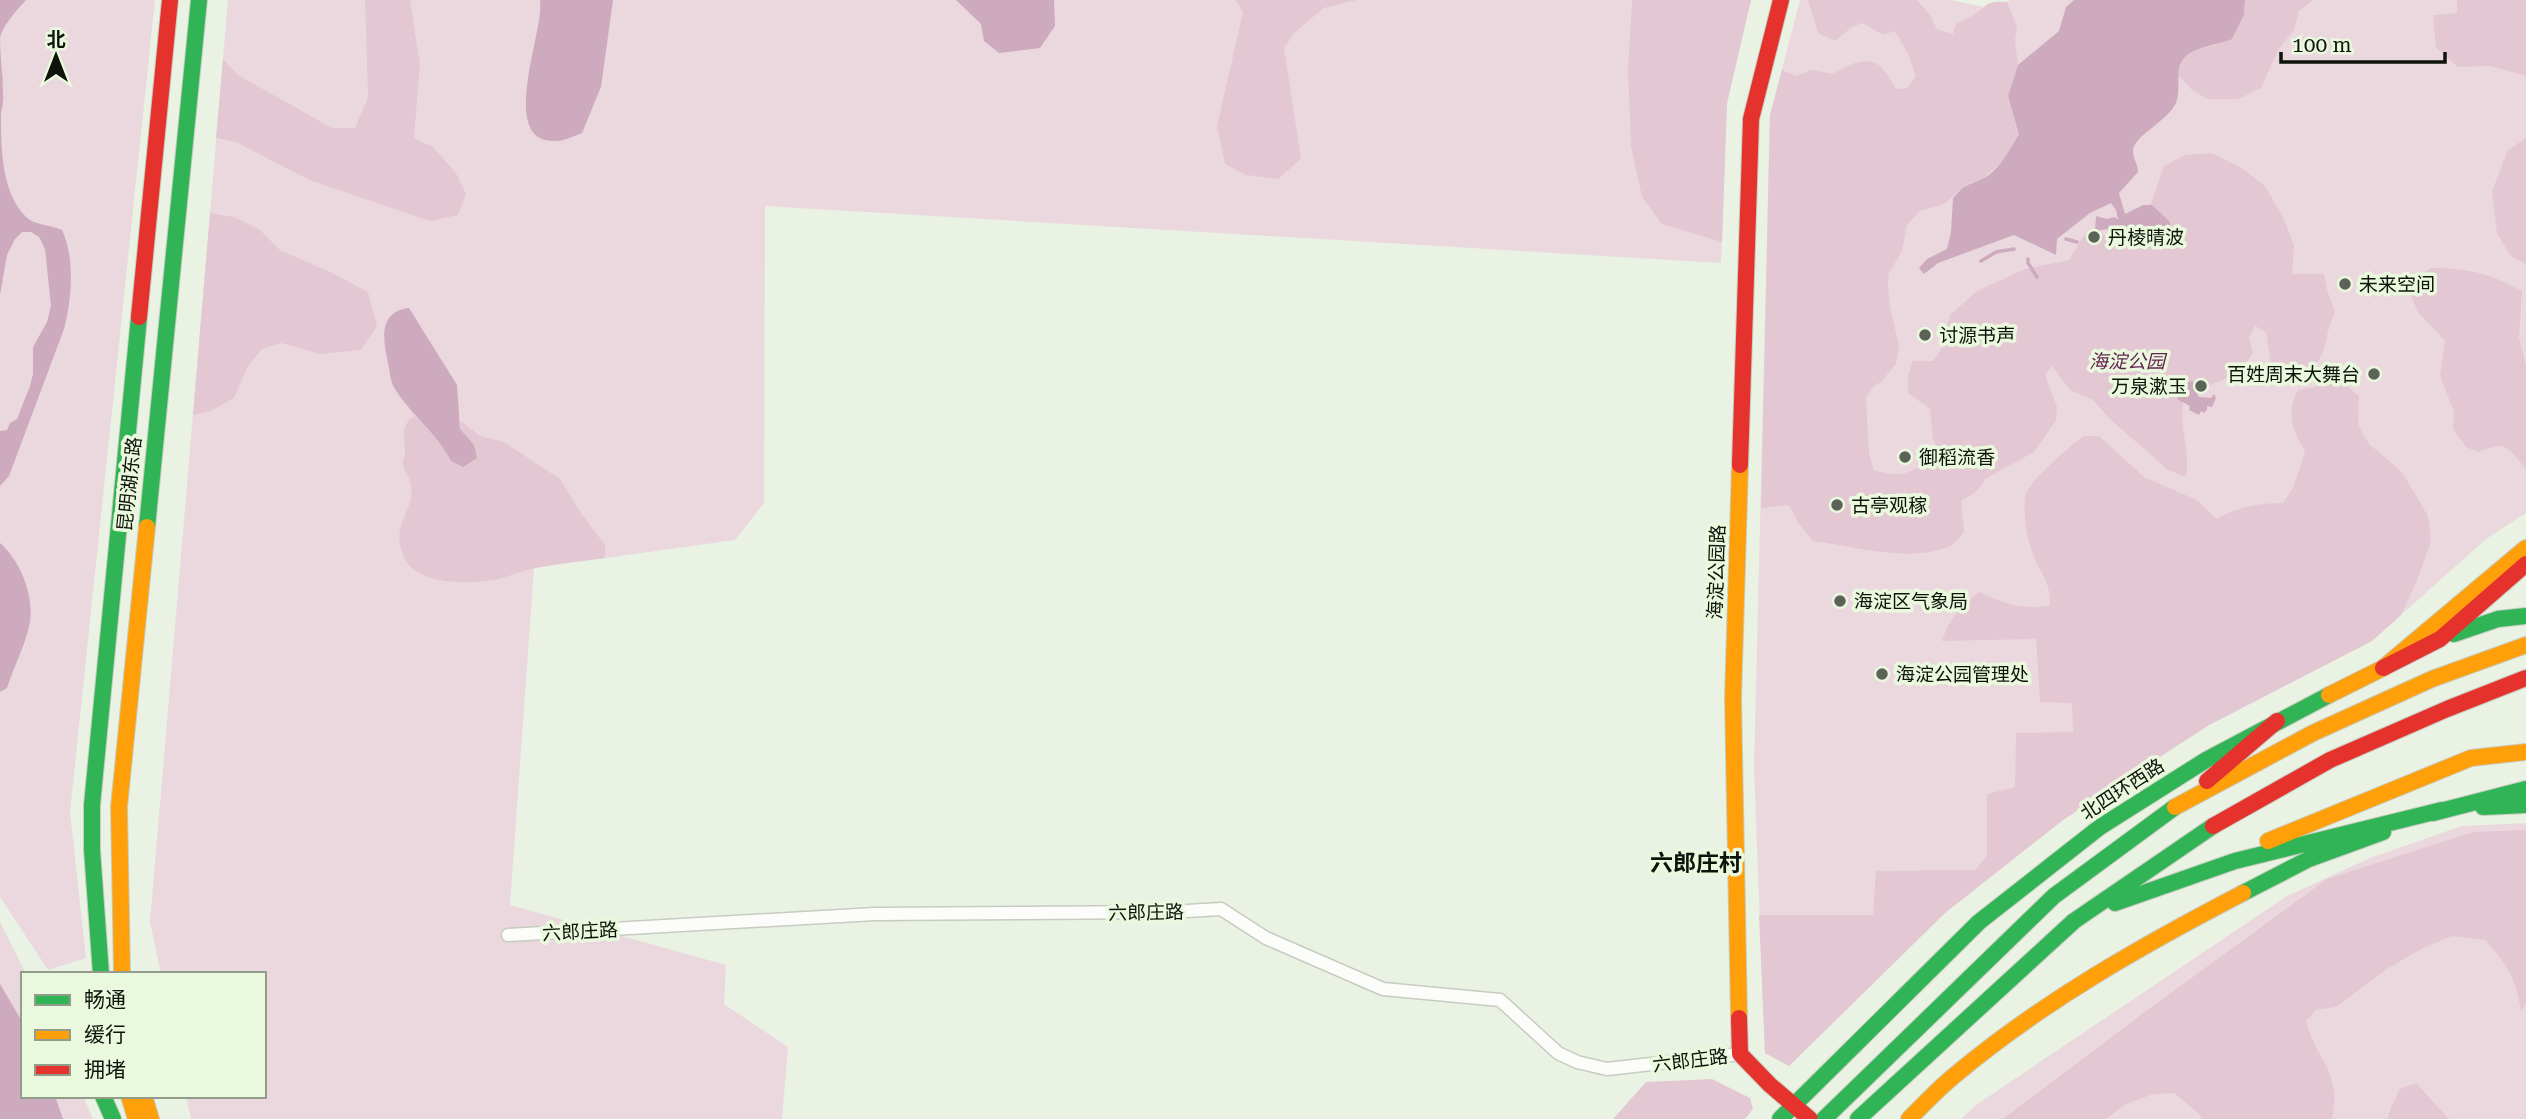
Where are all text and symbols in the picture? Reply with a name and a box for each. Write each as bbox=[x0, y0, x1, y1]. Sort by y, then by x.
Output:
north arrow bbox=[21, 21, 91, 91]
scale bar bbox=[2281, 21, 2446, 65]
text: 北 bbox=[46, 28, 66, 51]
text: 100 m bbox=[2292, 33, 2352, 57]
place label: 丹棱晴波 bbox=[2108, 226, 2184, 249]
marker: 丹棱晴波 bbox=[2086, 229, 2102, 245]
place label: 未来空间 bbox=[2359, 273, 2435, 296]
marker: 未来空间 bbox=[2337, 276, 2353, 292]
place label: 讨源书声 bbox=[1939, 324, 2015, 347]
marker: 讨源书声 bbox=[1917, 327, 1933, 343]
park label: 海淀公园 bbox=[2089, 350, 2168, 373]
place label: 百姓周末大舞台 bbox=[2227, 363, 2360, 386]
marker: 百姓周末大舞台 bbox=[2366, 366, 2382, 382]
place label: 万泉漱玉 bbox=[2111, 375, 2187, 398]
marker: 万泉漱玉 bbox=[2193, 378, 2209, 394]
street label: 昆明湖东路 bbox=[113, 436, 146, 533]
place label: 御稻流香 bbox=[1919, 446, 1995, 469]
marker: 御稻流香 bbox=[1897, 449, 1913, 465]
place label: 古亭观稼 bbox=[1851, 494, 1927, 517]
marker: 古亭观稼 bbox=[1829, 497, 1845, 513]
street label: 海淀公园路 bbox=[1703, 524, 1730, 620]
place label: 海淀区气象局 bbox=[1854, 590, 1968, 613]
marker: 海淀区气象局 bbox=[1832, 593, 1848, 609]
place label: 海淀公园管理处 bbox=[1896, 663, 2029, 686]
marker: 海淀公园管理处 bbox=[1874, 666, 1890, 682]
street label: 北四环西路 bbox=[2076, 754, 2168, 825]
district label: 六郎庄村 bbox=[1650, 850, 1742, 877]
street label: 六郎庄路 bbox=[1108, 900, 1184, 925]
street label: 六郎庄路 bbox=[541, 918, 619, 945]
legend bbox=[21, 972, 266, 1098]
text: 畅通 bbox=[84, 988, 126, 1012]
text: 缓行 bbox=[84, 1023, 126, 1047]
street label: 六郎庄路 bbox=[1651, 1044, 1729, 1077]
text: 拥堵 bbox=[84, 1058, 126, 1082]

